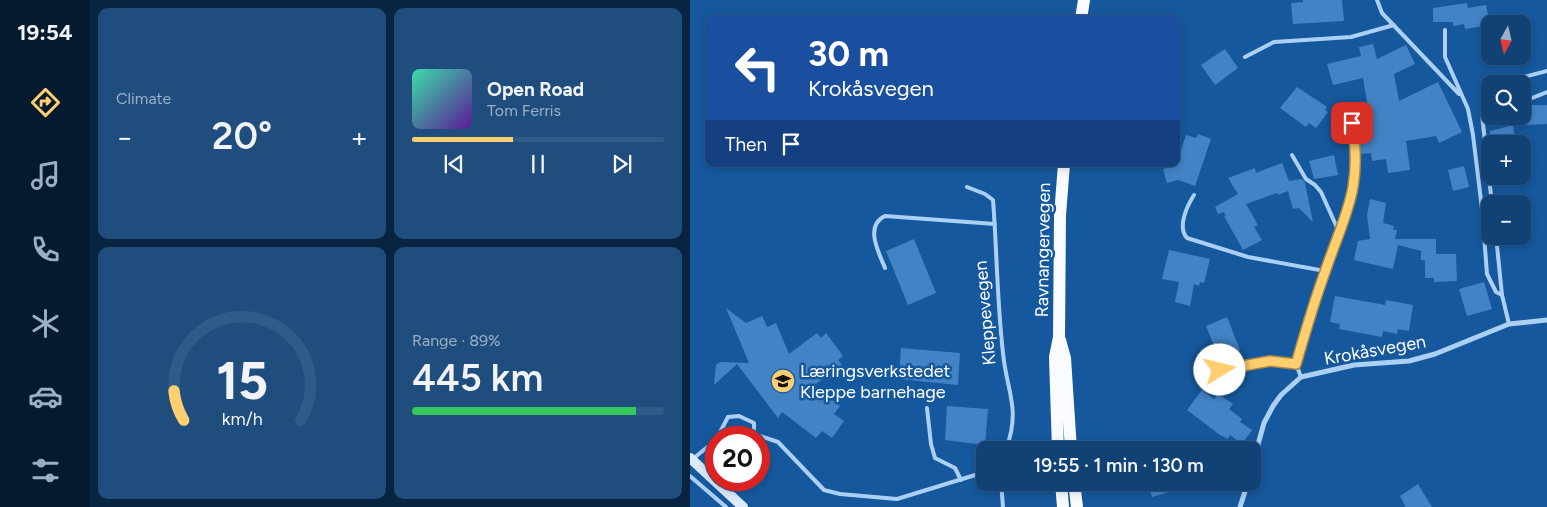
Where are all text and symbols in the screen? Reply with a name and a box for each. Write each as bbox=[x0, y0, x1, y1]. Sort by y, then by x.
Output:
north arrow bbox=[1481, 15, 1531, 65]
map controls bbox=[1481, 15, 1531, 245]
text: 19:54 bbox=[17, 19, 73, 46]
text: 30 m bbox=[808, 33, 889, 75]
icon: left bbox=[725, 35, 790, 100]
text: Krokåsvegen bbox=[808, 75, 934, 102]
button: search bbox=[1481, 75, 1531, 125]
text: Open Road bbox=[487, 78, 584, 101]
icon: directions bbox=[28, 85, 63, 120]
text: Climate bbox=[116, 89, 171, 108]
text: Tom Ferris bbox=[487, 101, 561, 120]
pin bbox=[1331, 102, 1373, 144]
icon: arrive bbox=[1338, 109, 1366, 137]
text: 20° bbox=[212, 113, 272, 159]
text: − bbox=[116, 120, 133, 154]
text: + bbox=[351, 120, 368, 154]
icon: arrive bbox=[777, 130, 805, 158]
text: Then bbox=[725, 133, 767, 156]
button: + bbox=[1481, 135, 1531, 185]
icon: previous bbox=[440, 150, 468, 178]
icon: pause bbox=[524, 150, 552, 178]
icon: next bbox=[608, 150, 636, 178]
icon: music bbox=[28, 158, 63, 193]
street label: Ravnangervegen bbox=[1031, 182, 1055, 318]
button: − bbox=[1481, 195, 1531, 245]
icon: phone bbox=[28, 232, 63, 267]
street label: Kleppevegen bbox=[969, 260, 1001, 366]
icon: climate bbox=[28, 306, 63, 341]
street label: Krokåsvegen bbox=[1322, 330, 1428, 370]
text: Range · 89% bbox=[412, 331, 501, 350]
position arrow bbox=[1193, 343, 1245, 395]
text: 15 bbox=[216, 350, 268, 412]
text: 445 km bbox=[412, 355, 543, 401]
place label: Læringsverkstedet Kleppe barnehage bbox=[800, 360, 951, 403]
school or university icon: Læringsverkstedet Kleppe barnehage bbox=[770, 368, 796, 394]
icon: car bbox=[28, 379, 63, 414]
text: km/h bbox=[222, 408, 262, 429]
speed limit sign: 20 bbox=[705, 426, 770, 491]
icon: filters bbox=[28, 453, 63, 488]
text: 19:55 · 1 min · 130 m bbox=[1033, 454, 1204, 477]

